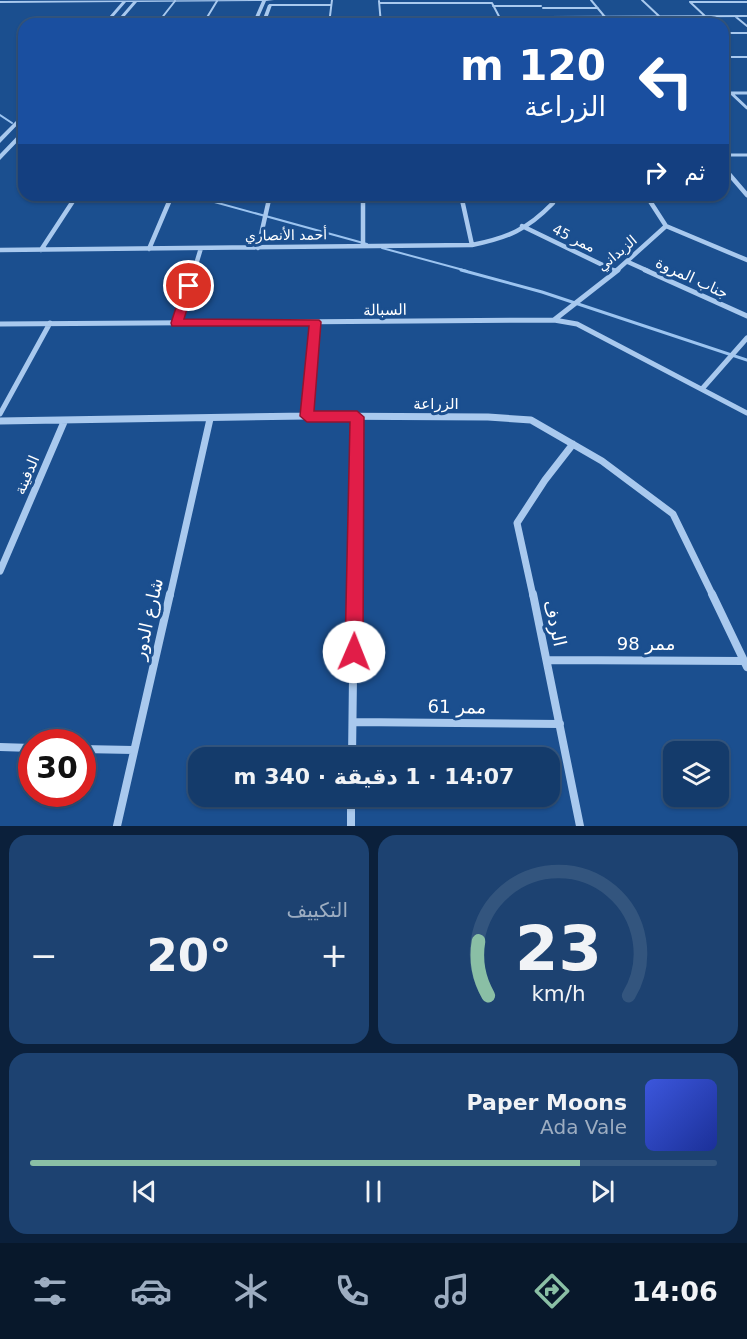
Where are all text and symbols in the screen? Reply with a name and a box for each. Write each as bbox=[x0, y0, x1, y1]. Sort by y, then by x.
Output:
text: 120 m bbox=[460, 41, 606, 90]
icon: left bbox=[627, 42, 705, 120]
text: الزراعة bbox=[524, 91, 606, 122]
icon: right bbox=[639, 156, 672, 189]
text: ثم bbox=[684, 160, 705, 185]
street label: ممر 45 bbox=[550, 221, 598, 256]
street label: أحمد الأنصاري bbox=[245, 225, 327, 245]
street label: الزبداني bbox=[594, 232, 641, 275]
street label: جناب المروة bbox=[653, 253, 731, 303]
pin bbox=[163, 260, 214, 311]
icon: arrive bbox=[172, 269, 205, 302]
street label: السبالة bbox=[363, 301, 407, 319]
street label: الزراعة bbox=[413, 395, 459, 413]
street label: الدفينة bbox=[11, 453, 43, 497]
street label: شارع الدور bbox=[128, 576, 168, 663]
street label: الردف bbox=[539, 598, 571, 648]
position arrow bbox=[322, 620, 386, 684]
street label: ممر 98 bbox=[617, 633, 675, 655]
street label: ممر 61 bbox=[428, 695, 486, 719]
speed limit sign: 30 bbox=[18, 729, 96, 807]
map controls bbox=[663, 741, 729, 807]
button: layers bbox=[663, 741, 729, 807]
text: 14:07 · 1 دقيقة · 340 m bbox=[234, 764, 514, 789]
text: التكييف bbox=[286, 898, 348, 922]
text: 23 bbox=[515, 912, 601, 985]
text: 20° bbox=[146, 929, 232, 982]
text: − bbox=[30, 936, 58, 975]
text: + bbox=[320, 936, 348, 975]
text: km/h bbox=[531, 982, 585, 1007]
text: Paper Moons bbox=[467, 1090, 627, 1115]
text: Ada Vale bbox=[540, 1115, 627, 1139]
icon: previous bbox=[128, 1175, 161, 1208]
icon: pause bbox=[357, 1175, 390, 1208]
icon: next bbox=[586, 1175, 619, 1208]
icon: filters bbox=[29, 1270, 71, 1312]
icon: car bbox=[130, 1270, 172, 1312]
icon: climate bbox=[230, 1270, 272, 1312]
icon: phone bbox=[331, 1270, 373, 1312]
icon: music bbox=[431, 1270, 473, 1312]
icon: directions bbox=[531, 1270, 573, 1312]
text: 14:06 bbox=[632, 1276, 718, 1307]

